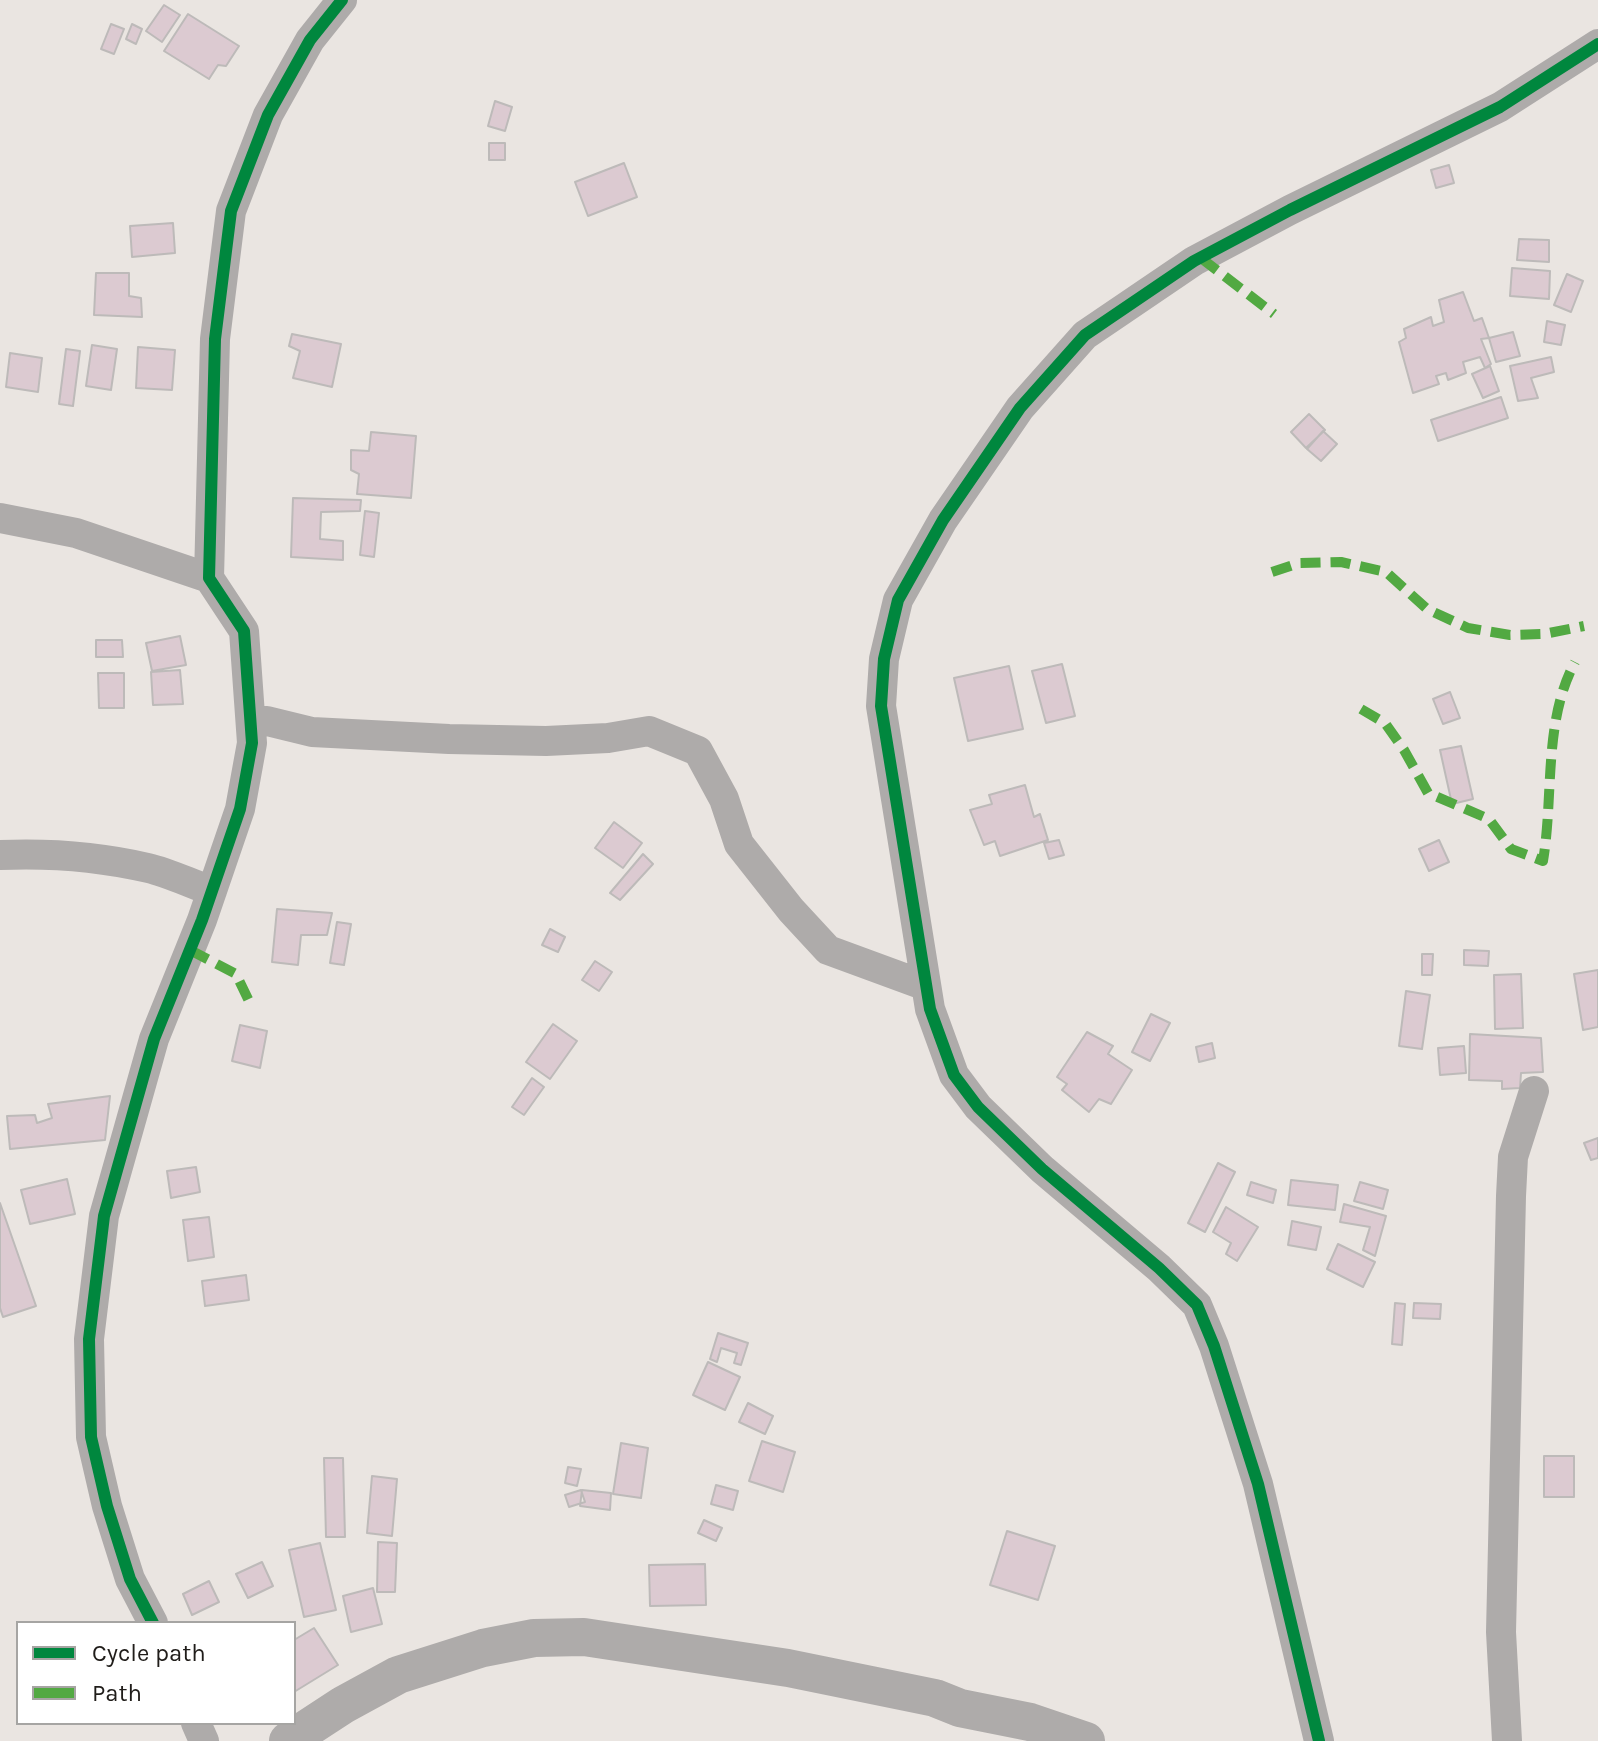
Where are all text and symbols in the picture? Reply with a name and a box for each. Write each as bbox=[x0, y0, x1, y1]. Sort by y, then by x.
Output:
legend bbox=[16, 1621, 296, 1725]
text: Cycle path bbox=[92, 1639, 206, 1667]
text: Path bbox=[92, 1679, 142, 1707]

